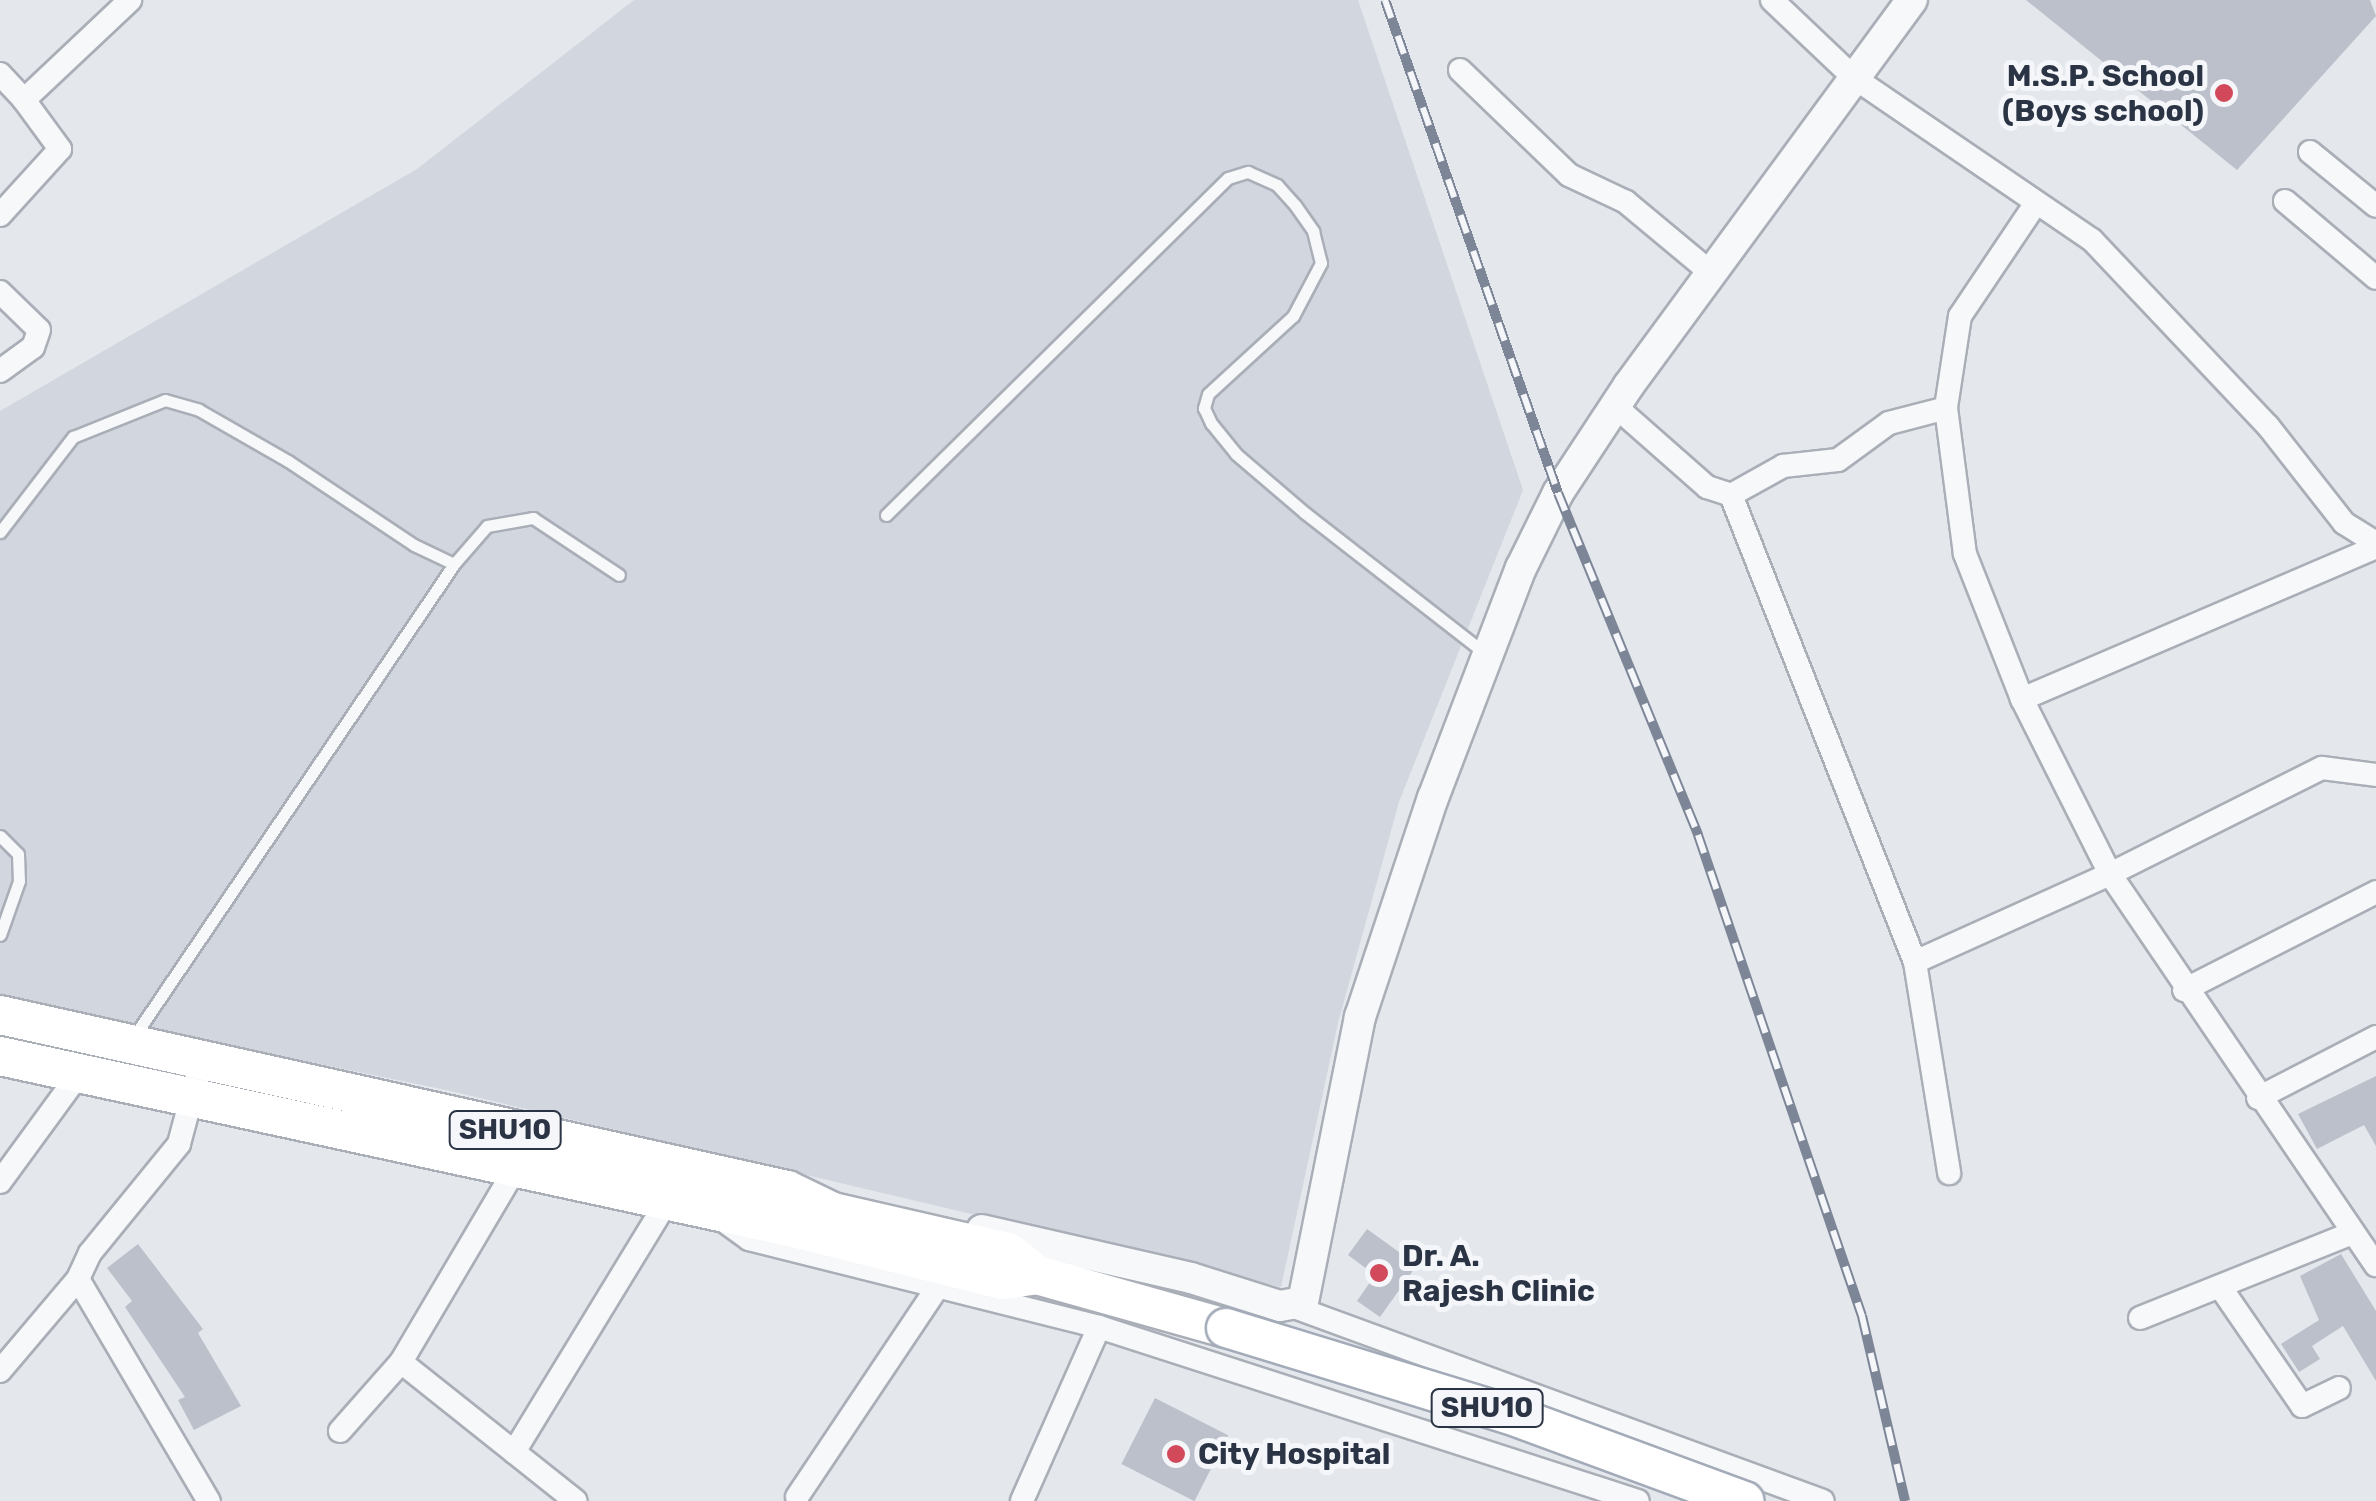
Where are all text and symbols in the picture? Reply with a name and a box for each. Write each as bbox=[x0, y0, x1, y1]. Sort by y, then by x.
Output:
place label: M.S.P. School (Boys school) bbox=[2002, 58, 2204, 128]
marker: M.S.P. School (Boys school) bbox=[2213, 82, 2235, 104]
road number: SHU10 bbox=[448, 1107, 562, 1153]
place label: Dr. A. Rajesh Clinic bbox=[1402, 1238, 1595, 1308]
marker: Dr. A. Rajesh Clinic bbox=[1366, 1260, 1392, 1286]
road number: SHU10 bbox=[1430, 1385, 1544, 1431]
place label: City Hospital bbox=[1198, 1436, 1391, 1472]
marker: City Hospital bbox=[1163, 1441, 1189, 1467]

